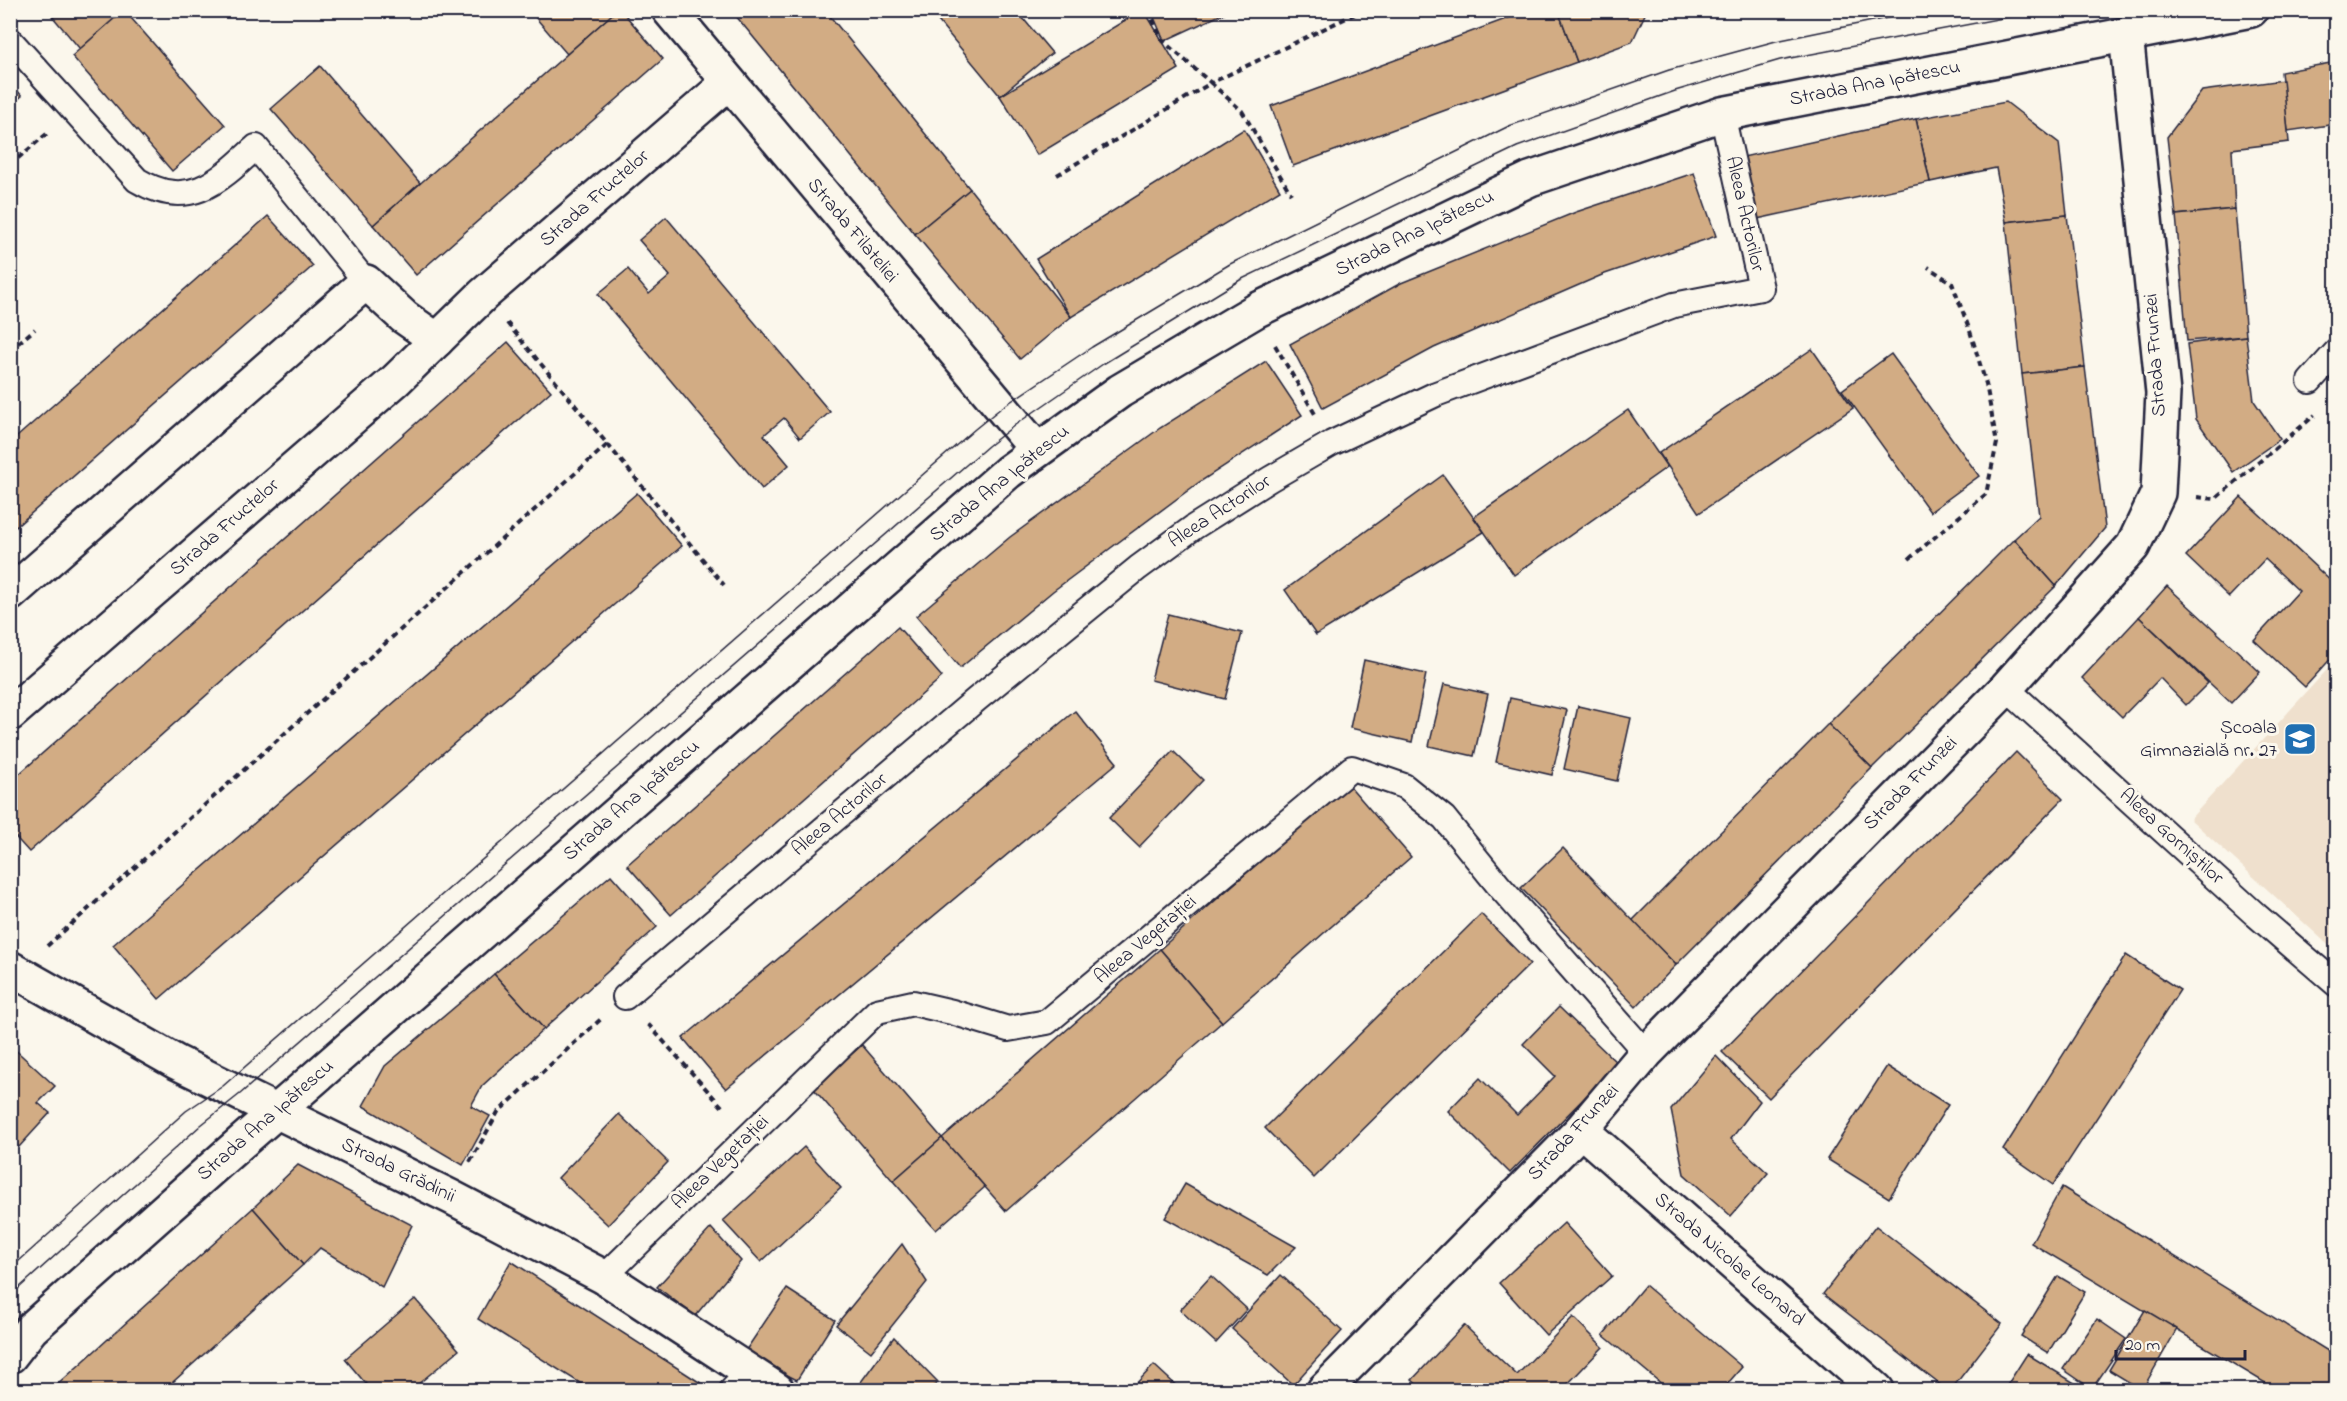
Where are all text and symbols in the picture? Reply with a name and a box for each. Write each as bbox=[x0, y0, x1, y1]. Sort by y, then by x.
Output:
street label: Strada Ana Ipătescu bbox=[1787, 53, 1963, 115]
street label: Strada Fructelor bbox=[534, 143, 657, 255]
street label: Aleea Actorilor bbox=[1717, 154, 1772, 275]
street label: Strada Filateliei bbox=[799, 172, 905, 290]
street label: Strada Ana Ipătescu bbox=[1331, 183, 1499, 285]
street label: Strada Frunzei bbox=[2137, 292, 2175, 418]
street label: Strada Ana Ipătescu bbox=[923, 418, 1077, 550]
street label: Aleea Actorilor bbox=[1163, 467, 1278, 556]
street label: Strada Fructelor bbox=[164, 472, 287, 584]
place label: Școala Gimnazială nr. 27 bbox=[2140, 714, 2277, 766]
school or university icon: Școala Gimnazială nr. 27 bbox=[2282, 721, 2318, 757]
street label: Strada Frunzei bbox=[1857, 730, 1965, 838]
street label: Strada Ana Ipătescu bbox=[557, 733, 707, 869]
street label: Aleea Actorilor bbox=[786, 766, 895, 864]
street label: Aleea Gorniștilor bbox=[2112, 782, 2231, 893]
street label: Aleea Vegetației bbox=[1088, 888, 1204, 992]
street label: Strada Ana Ipătescu bbox=[191, 1053, 341, 1189]
street label: Strada Frunzei bbox=[1521, 1078, 1627, 1188]
street label: Aleea Vegetației bbox=[666, 1109, 777, 1218]
street label: Strada Grădinii bbox=[336, 1131, 460, 1211]
street label: Strada Nicolae Leonard bbox=[1647, 1186, 1811, 1334]
scale bar bbox=[2116, 1323, 2245, 1361]
text: 20 m bbox=[2125, 1333, 2160, 1359]

